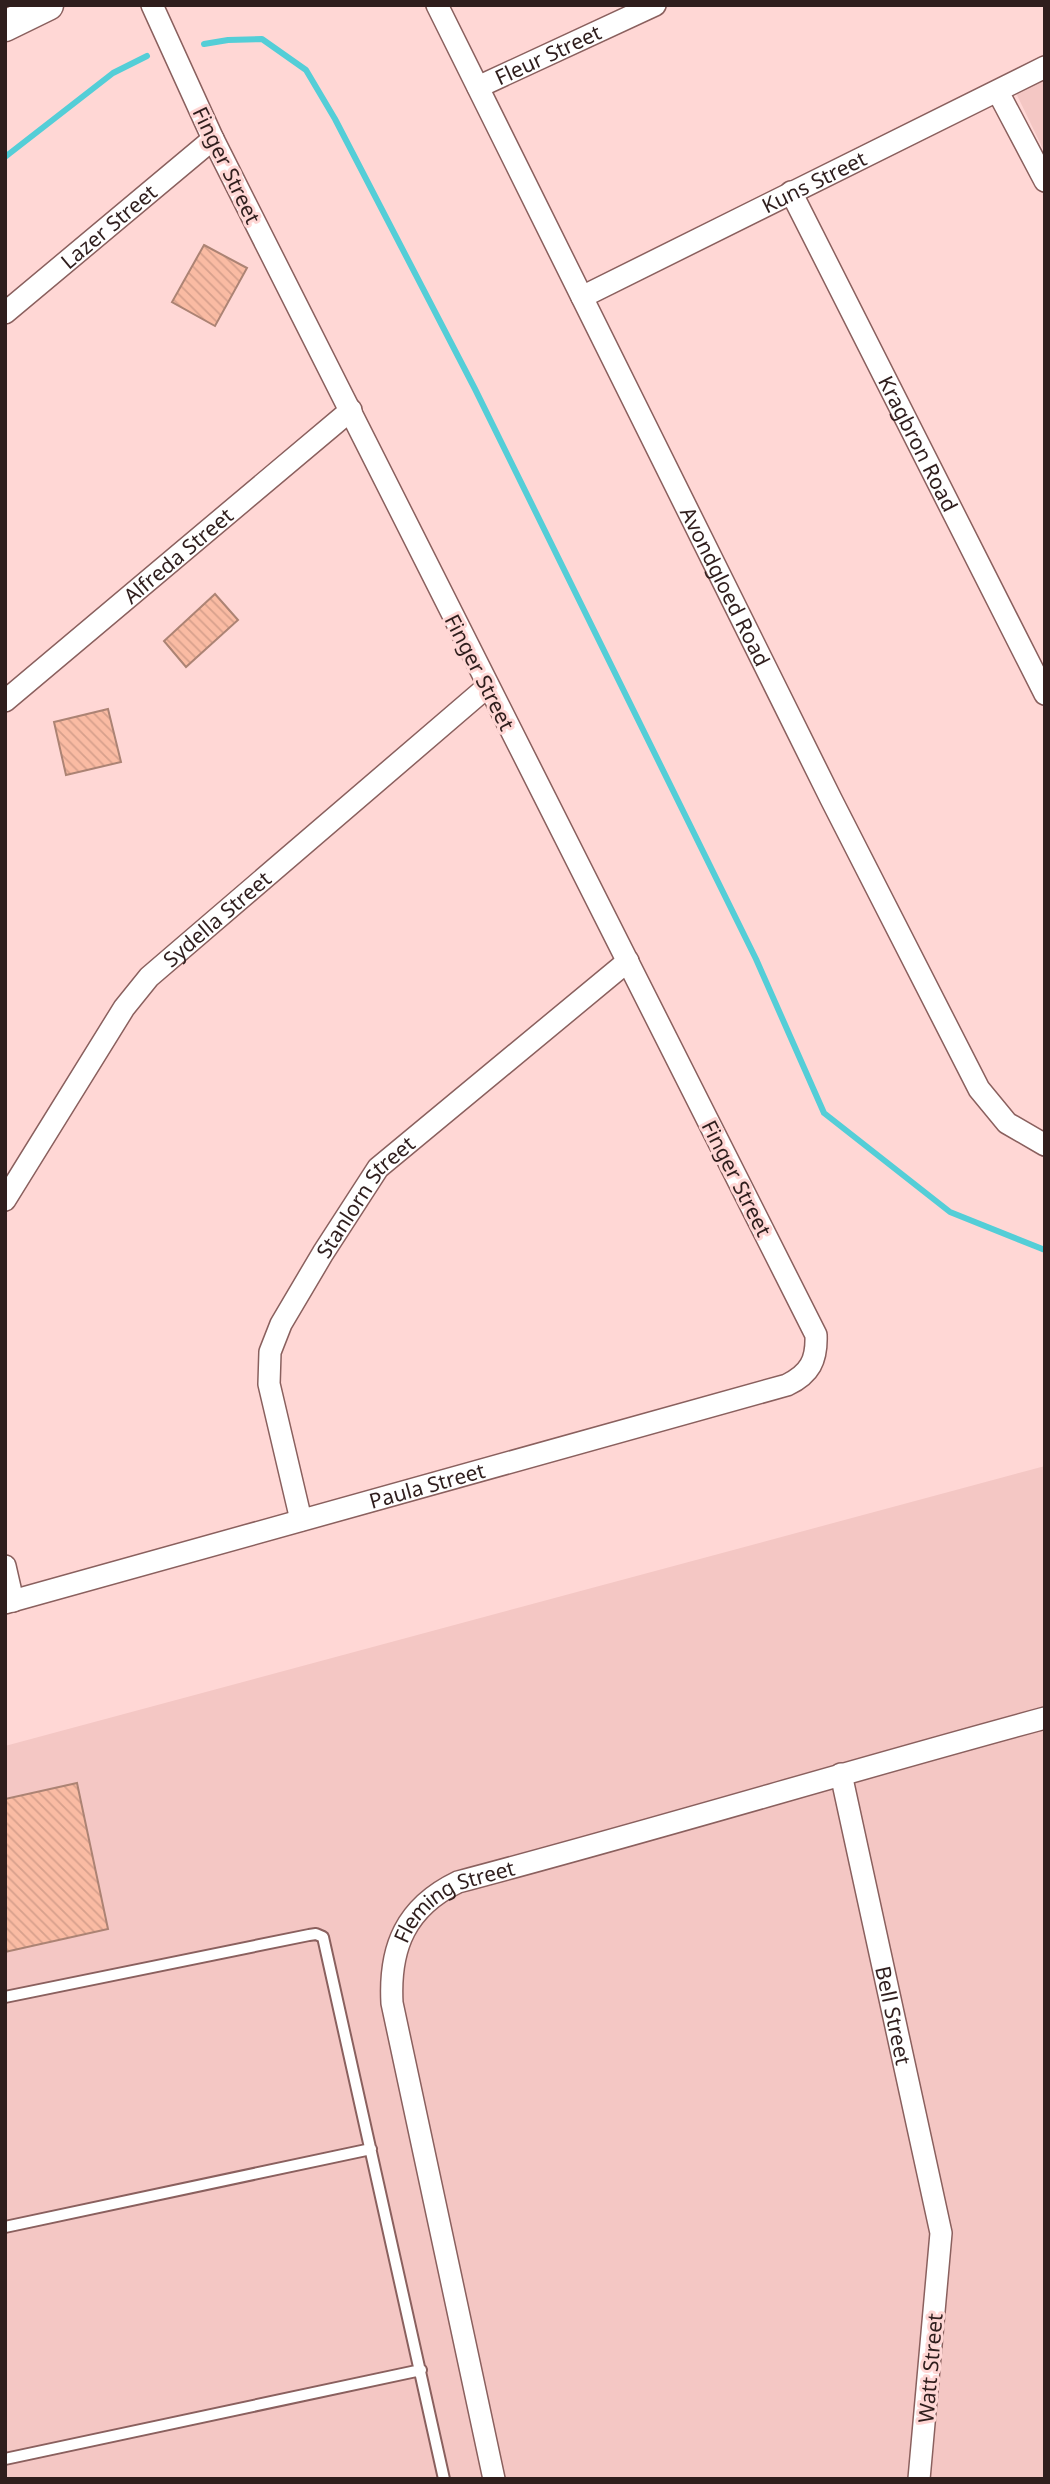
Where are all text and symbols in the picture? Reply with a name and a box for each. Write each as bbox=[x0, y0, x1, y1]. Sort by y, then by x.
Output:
street label: Fleur Street bbox=[490, 18, 606, 91]
street label: Finger Street bbox=[187, 102, 268, 229]
street label: Kuns Street bbox=[757, 144, 871, 219]
street label: Lazer Street bbox=[55, 178, 163, 275]
street label: Kragbron Road bbox=[872, 371, 964, 516]
street label: Alfreda Street bbox=[117, 501, 239, 610]
street label: Avondgloed Road bbox=[674, 502, 777, 671]
street label: Finger Street bbox=[439, 609, 521, 735]
street label: Sydella Street bbox=[157, 864, 277, 973]
street label: Finger Street bbox=[696, 1115, 778, 1241]
street label: Stanlorn Street bbox=[309, 1129, 421, 1263]
street label: Paula Street bbox=[366, 1456, 488, 1515]
street label: Fleming Street bbox=[387, 1853, 518, 1947]
street label: Bell Street bbox=[869, 1963, 918, 2068]
street label: Watt Street bbox=[911, 2312, 949, 2424]

